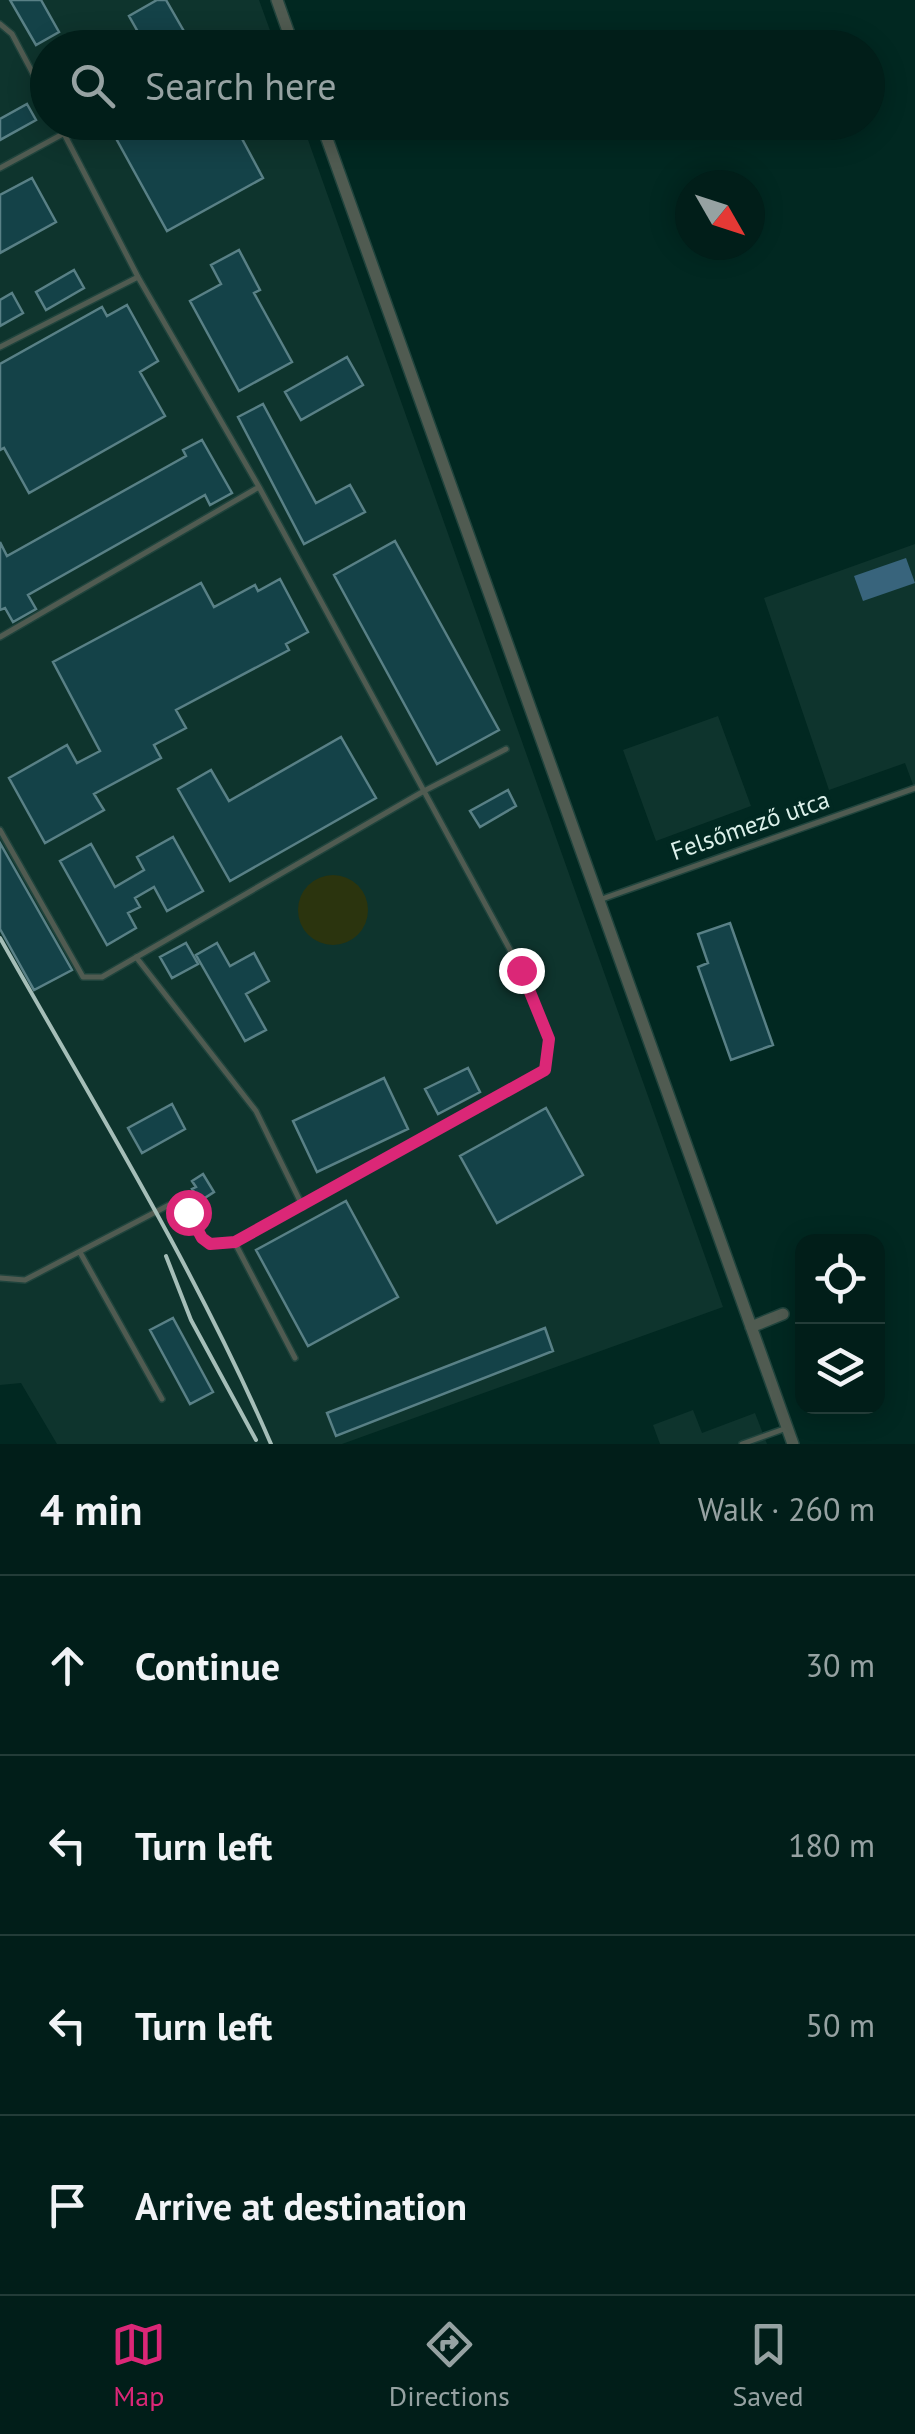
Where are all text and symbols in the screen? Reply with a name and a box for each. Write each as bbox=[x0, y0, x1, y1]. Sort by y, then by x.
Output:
search box bbox=[30, 30, 885, 140]
icon: search bbox=[65, 58, 120, 113]
text: Search here bbox=[145, 61, 337, 110]
north arrow bbox=[675, 170, 765, 260]
street label: Felsőmező utca bbox=[666, 783, 834, 867]
route end bbox=[499, 948, 545, 994]
route start bbox=[166, 1190, 212, 1236]
map controls bbox=[795, 1234, 885, 1414]
button: locate bbox=[795, 1234, 885, 1324]
button: layers bbox=[795, 1324, 885, 1414]
text: 4 min bbox=[40, 1482, 142, 1537]
text: Walk · 260 m bbox=[698, 1488, 875, 1530]
icon: ahead bbox=[40, 1638, 95, 1693]
text: Continue bbox=[135, 1641, 280, 1690]
text: 30 m bbox=[806, 1644, 875, 1686]
icon: left bbox=[40, 1818, 95, 1873]
text: Turn left bbox=[135, 1821, 272, 1870]
text: 180 m bbox=[788, 1824, 875, 1866]
icon: left bbox=[40, 1998, 95, 2053]
text: Turn left bbox=[135, 2001, 272, 2050]
text: 50 m bbox=[806, 2004, 875, 2046]
icon: arrive bbox=[40, 2178, 95, 2233]
text: Arrive at destination bbox=[135, 2181, 467, 2230]
tab: Map bbox=[111, 2317, 166, 2414]
tab: Directions bbox=[389, 2317, 510, 2414]
tab: Saved bbox=[732, 2317, 804, 2414]

